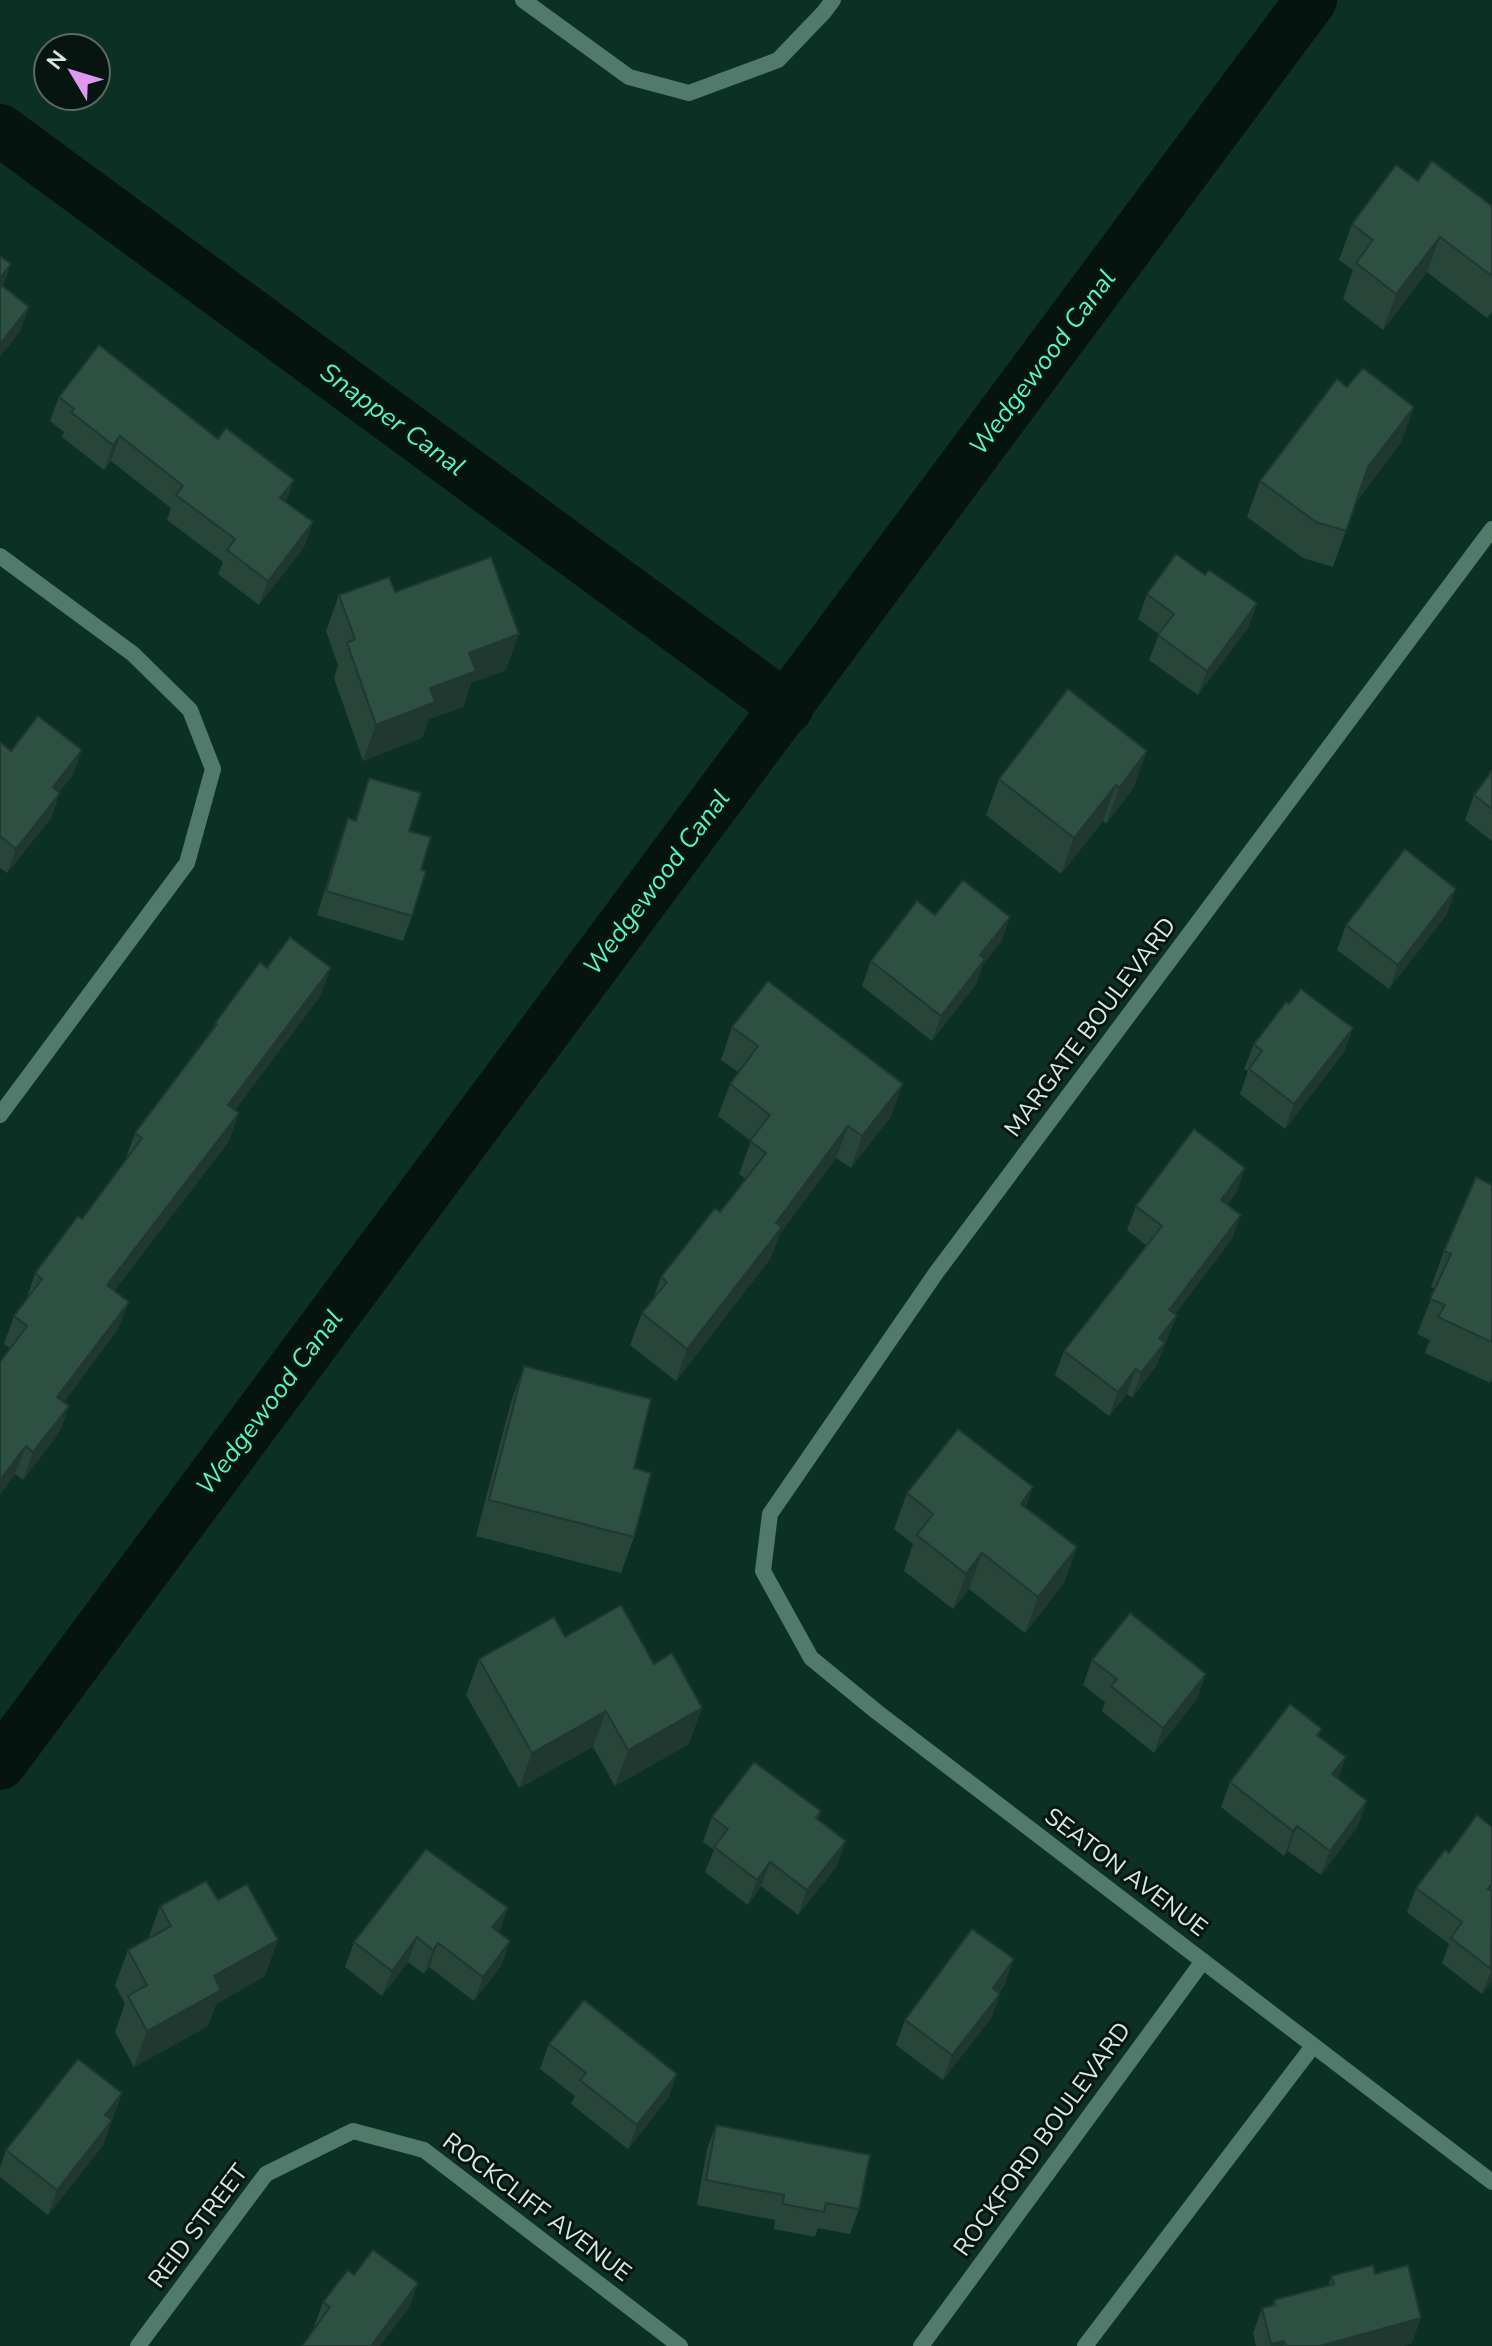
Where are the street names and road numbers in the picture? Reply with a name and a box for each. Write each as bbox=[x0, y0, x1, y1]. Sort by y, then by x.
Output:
street label: MARGATE BOULEVARD bbox=[997, 911, 1183, 1143]
street label: SEATON AVENUE bbox=[1038, 1800, 1214, 1944]
street label: ROCKFORD BOULEVARD bbox=[946, 2015, 1138, 2263]
street label: ROCKCLIFF AVENUE bbox=[436, 2125, 638, 2289]
street label: REID STREET bbox=[141, 2157, 255, 2294]

